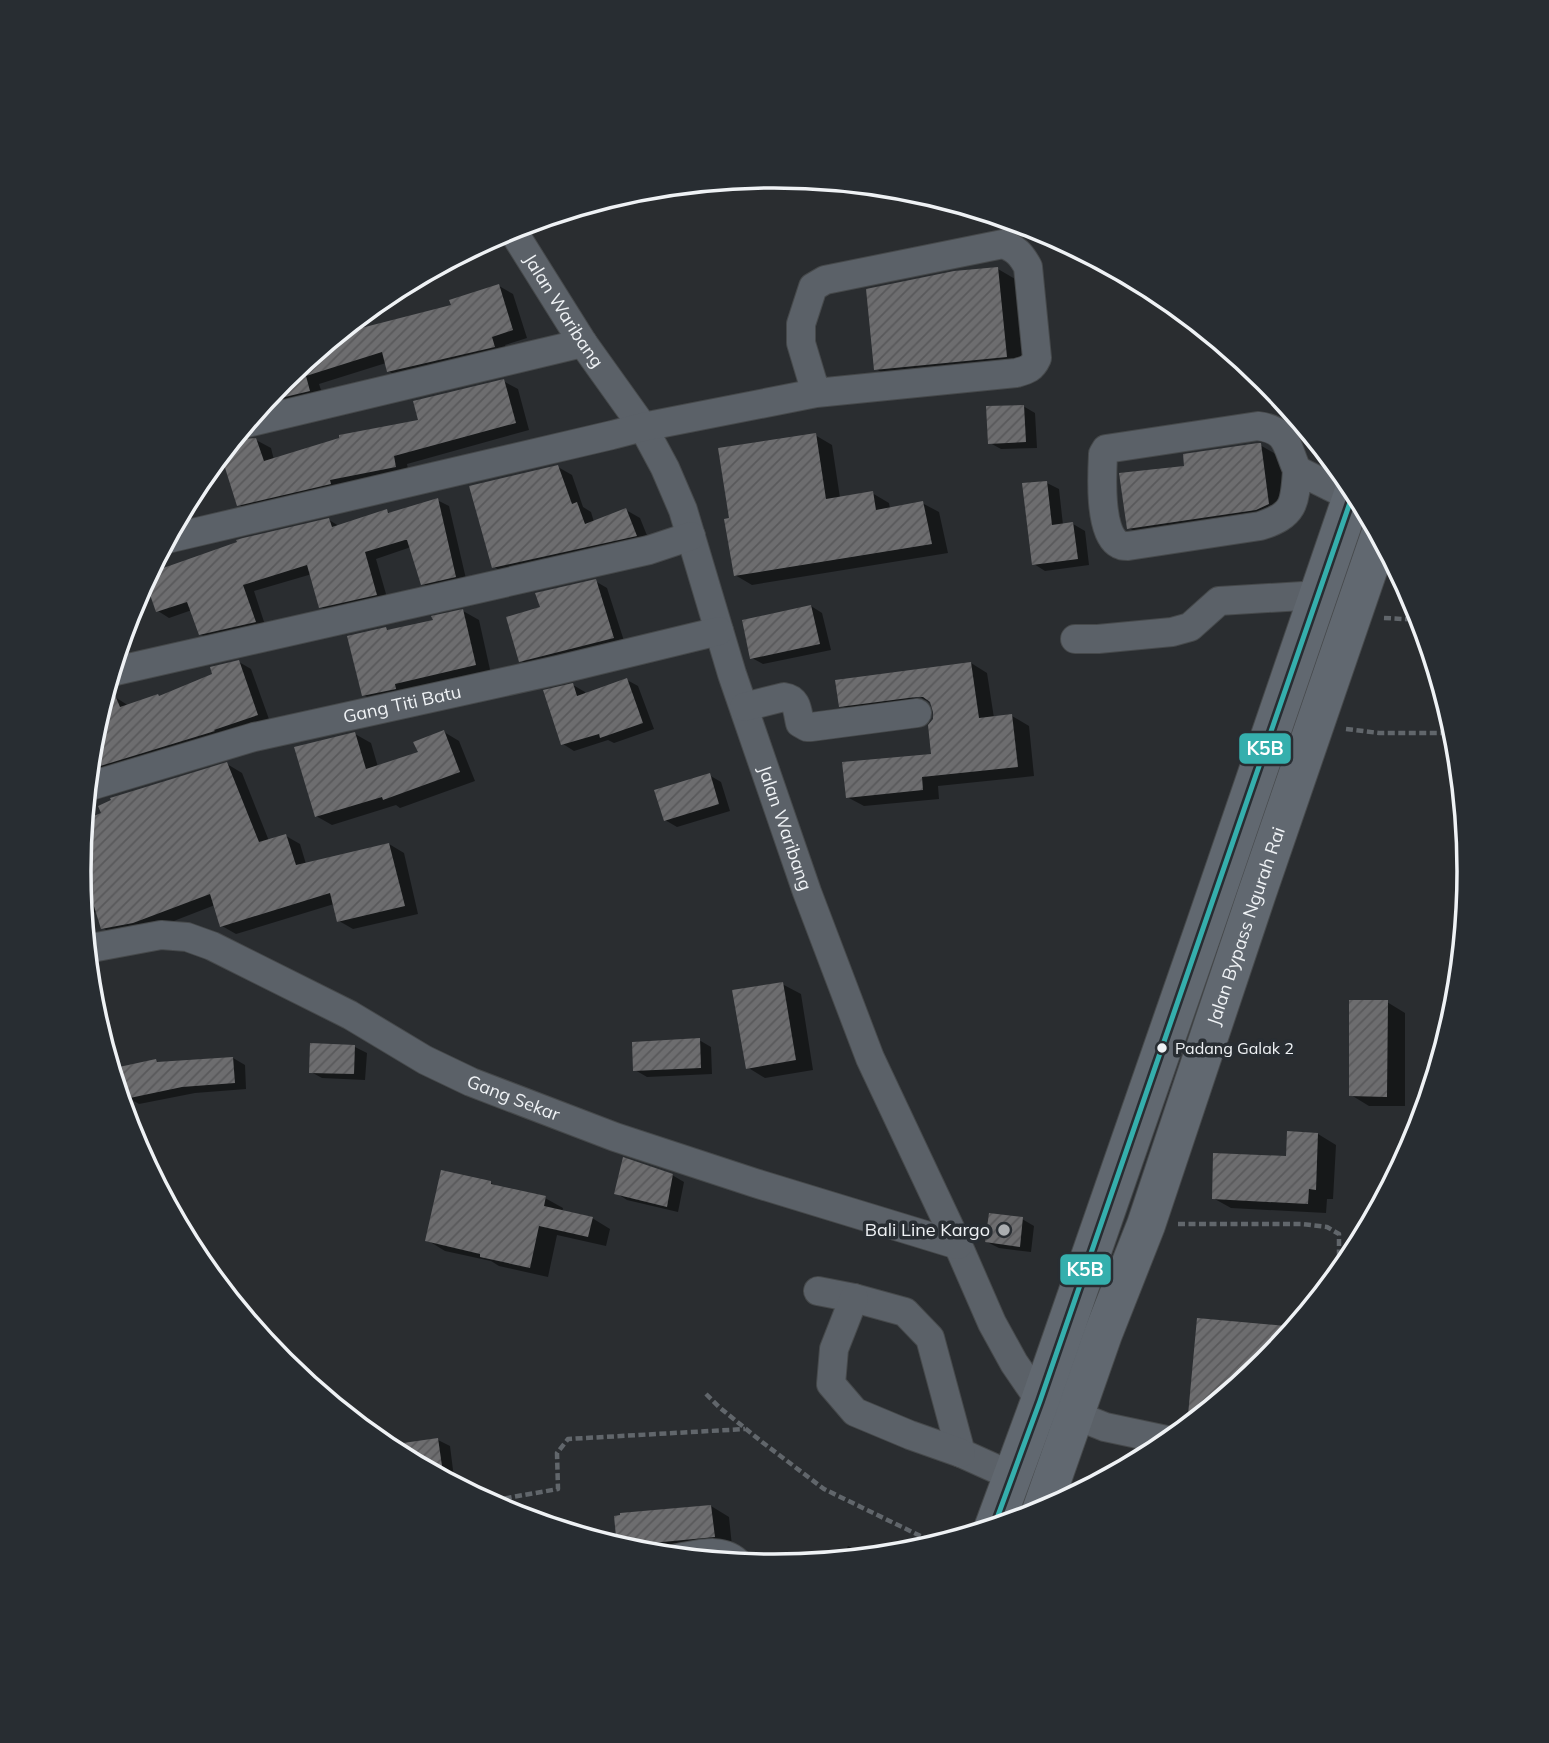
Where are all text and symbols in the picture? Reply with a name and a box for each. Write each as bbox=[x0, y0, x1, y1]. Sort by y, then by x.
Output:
street label: Jalan Waribang bbox=[519, 249, 609, 372]
street label: Gang Titi Batu bbox=[341, 680, 463, 728]
line badge: K5B bbox=[1238, 732, 1292, 765]
text: K5B bbox=[1246, 736, 1284, 760]
street label: Jalan Waribang bbox=[753, 762, 818, 893]
street label: Jalan Bypass Ngurah Rai bbox=[1202, 824, 1290, 1028]
place label: Padang Galak 2 bbox=[1175, 1038, 1294, 1058]
marker: Padang Galak 2 bbox=[1155, 1041, 1169, 1055]
street label: Gang Sekar bbox=[464, 1070, 564, 1126]
place label: Bali Line Kargo bbox=[865, 1218, 990, 1241]
marker: Bali Line Kargo bbox=[996, 1222, 1012, 1238]
line badge: K5B bbox=[1059, 1253, 1112, 1286]
text: K5B bbox=[1066, 1257, 1104, 1281]

